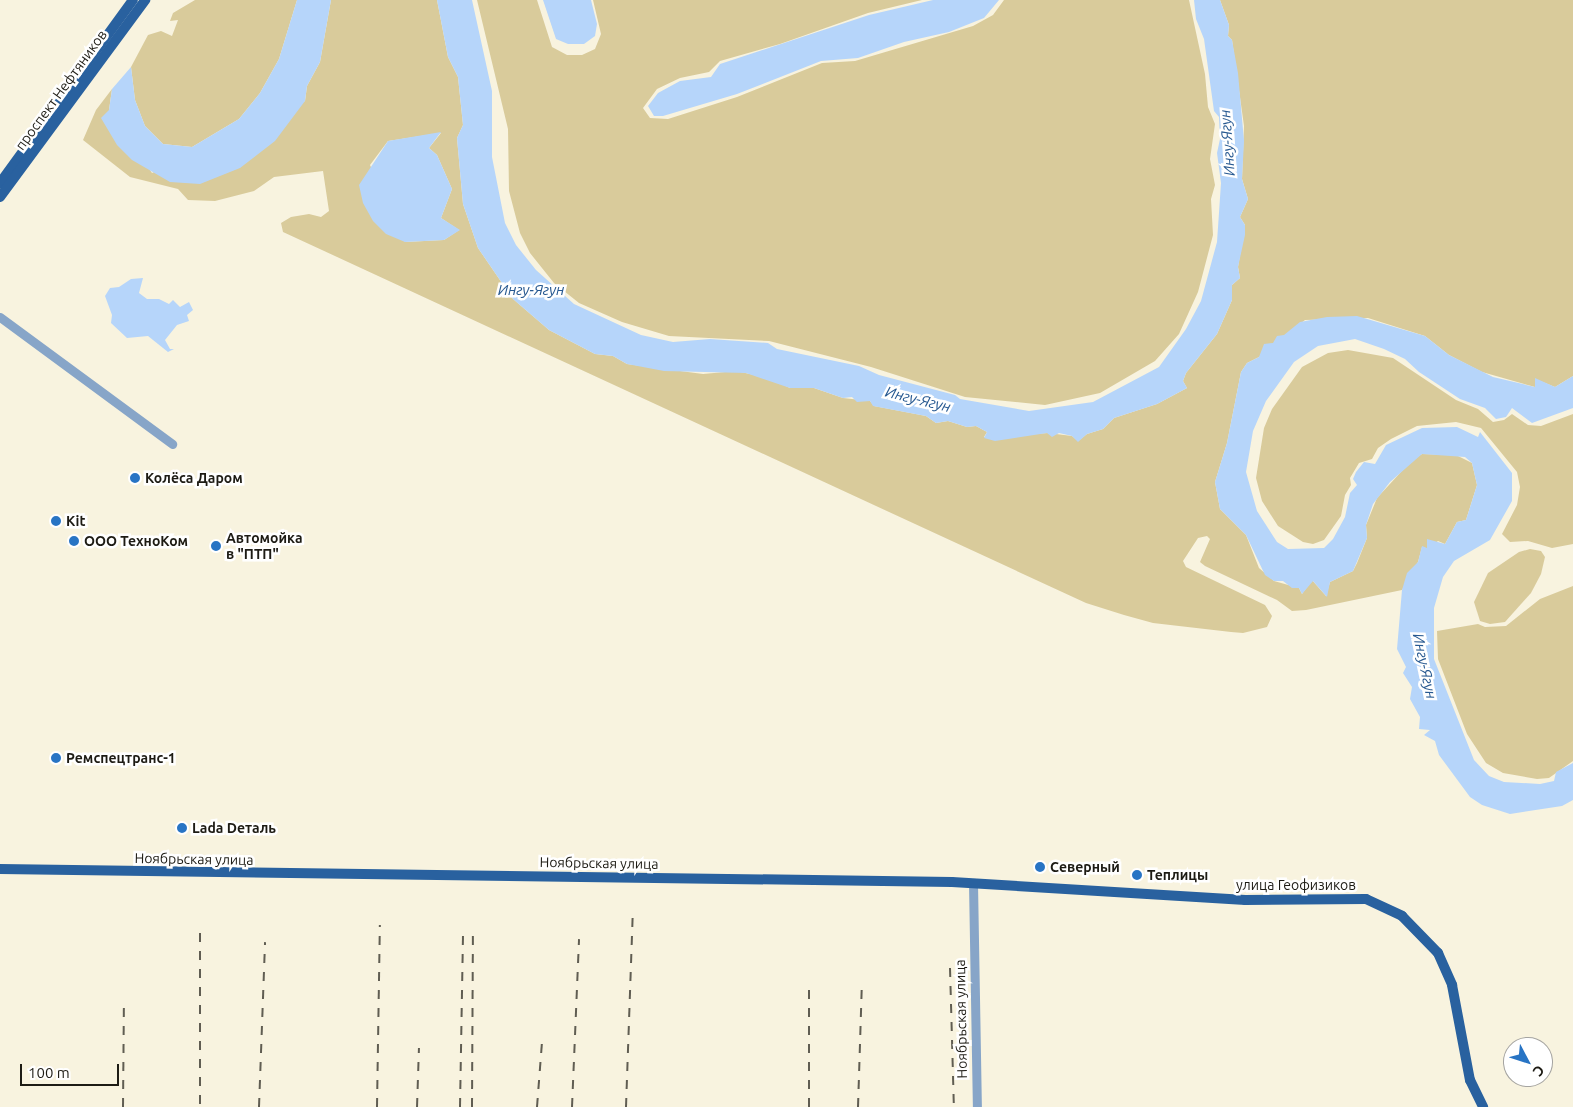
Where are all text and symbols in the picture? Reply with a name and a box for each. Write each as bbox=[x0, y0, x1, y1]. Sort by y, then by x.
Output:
street label: проспект Нефтяников bbox=[12, 27, 110, 153]
water label: Ингу-Ягун bbox=[1216, 109, 1238, 177]
water label: Ингу-Ягун bbox=[498, 281, 564, 299]
water label: Ингу-Ягун bbox=[883, 382, 953, 416]
place label: Колёса Даром bbox=[145, 470, 243, 486]
marker: Колёса Даром bbox=[129, 472, 141, 484]
place label: Kit bbox=[66, 513, 85, 529]
marker: Kit bbox=[50, 515, 62, 527]
place label: Автомойка в "ПТП" bbox=[226, 530, 303, 562]
place label: ООО ТехноКом bbox=[84, 533, 188, 549]
marker: ООО ТехноКом bbox=[68, 535, 80, 547]
marker: Автомойка в "ПТП" bbox=[210, 540, 222, 552]
water label: Ингу-Ягун bbox=[1409, 632, 1441, 700]
place label: Ремспецтранс-1 bbox=[66, 750, 176, 766]
marker: Ремспецтранс-1 bbox=[50, 752, 62, 764]
place label: Lada Dеталь bbox=[192, 820, 276, 836]
marker: Lada Dеталь bbox=[176, 822, 188, 834]
street label: Ноябрьская улица bbox=[134, 850, 254, 868]
street label: Ноябрьская улица bbox=[539, 854, 659, 872]
place label: Северный bbox=[1050, 859, 1120, 875]
marker: Северный bbox=[1034, 861, 1046, 873]
place label: Теплицы bbox=[1147, 867, 1208, 883]
marker: Теплицы bbox=[1131, 869, 1143, 881]
street label: улица Геофизиков bbox=[1236, 877, 1356, 893]
street label: Ноябрьская улица bbox=[952, 959, 970, 1079]
north arrow bbox=[1503, 1037, 1553, 1087]
scale bar bbox=[22, 1054, 121, 1086]
text: С bbox=[1530, 1062, 1548, 1080]
text: 100 m bbox=[28, 1064, 70, 1081]

